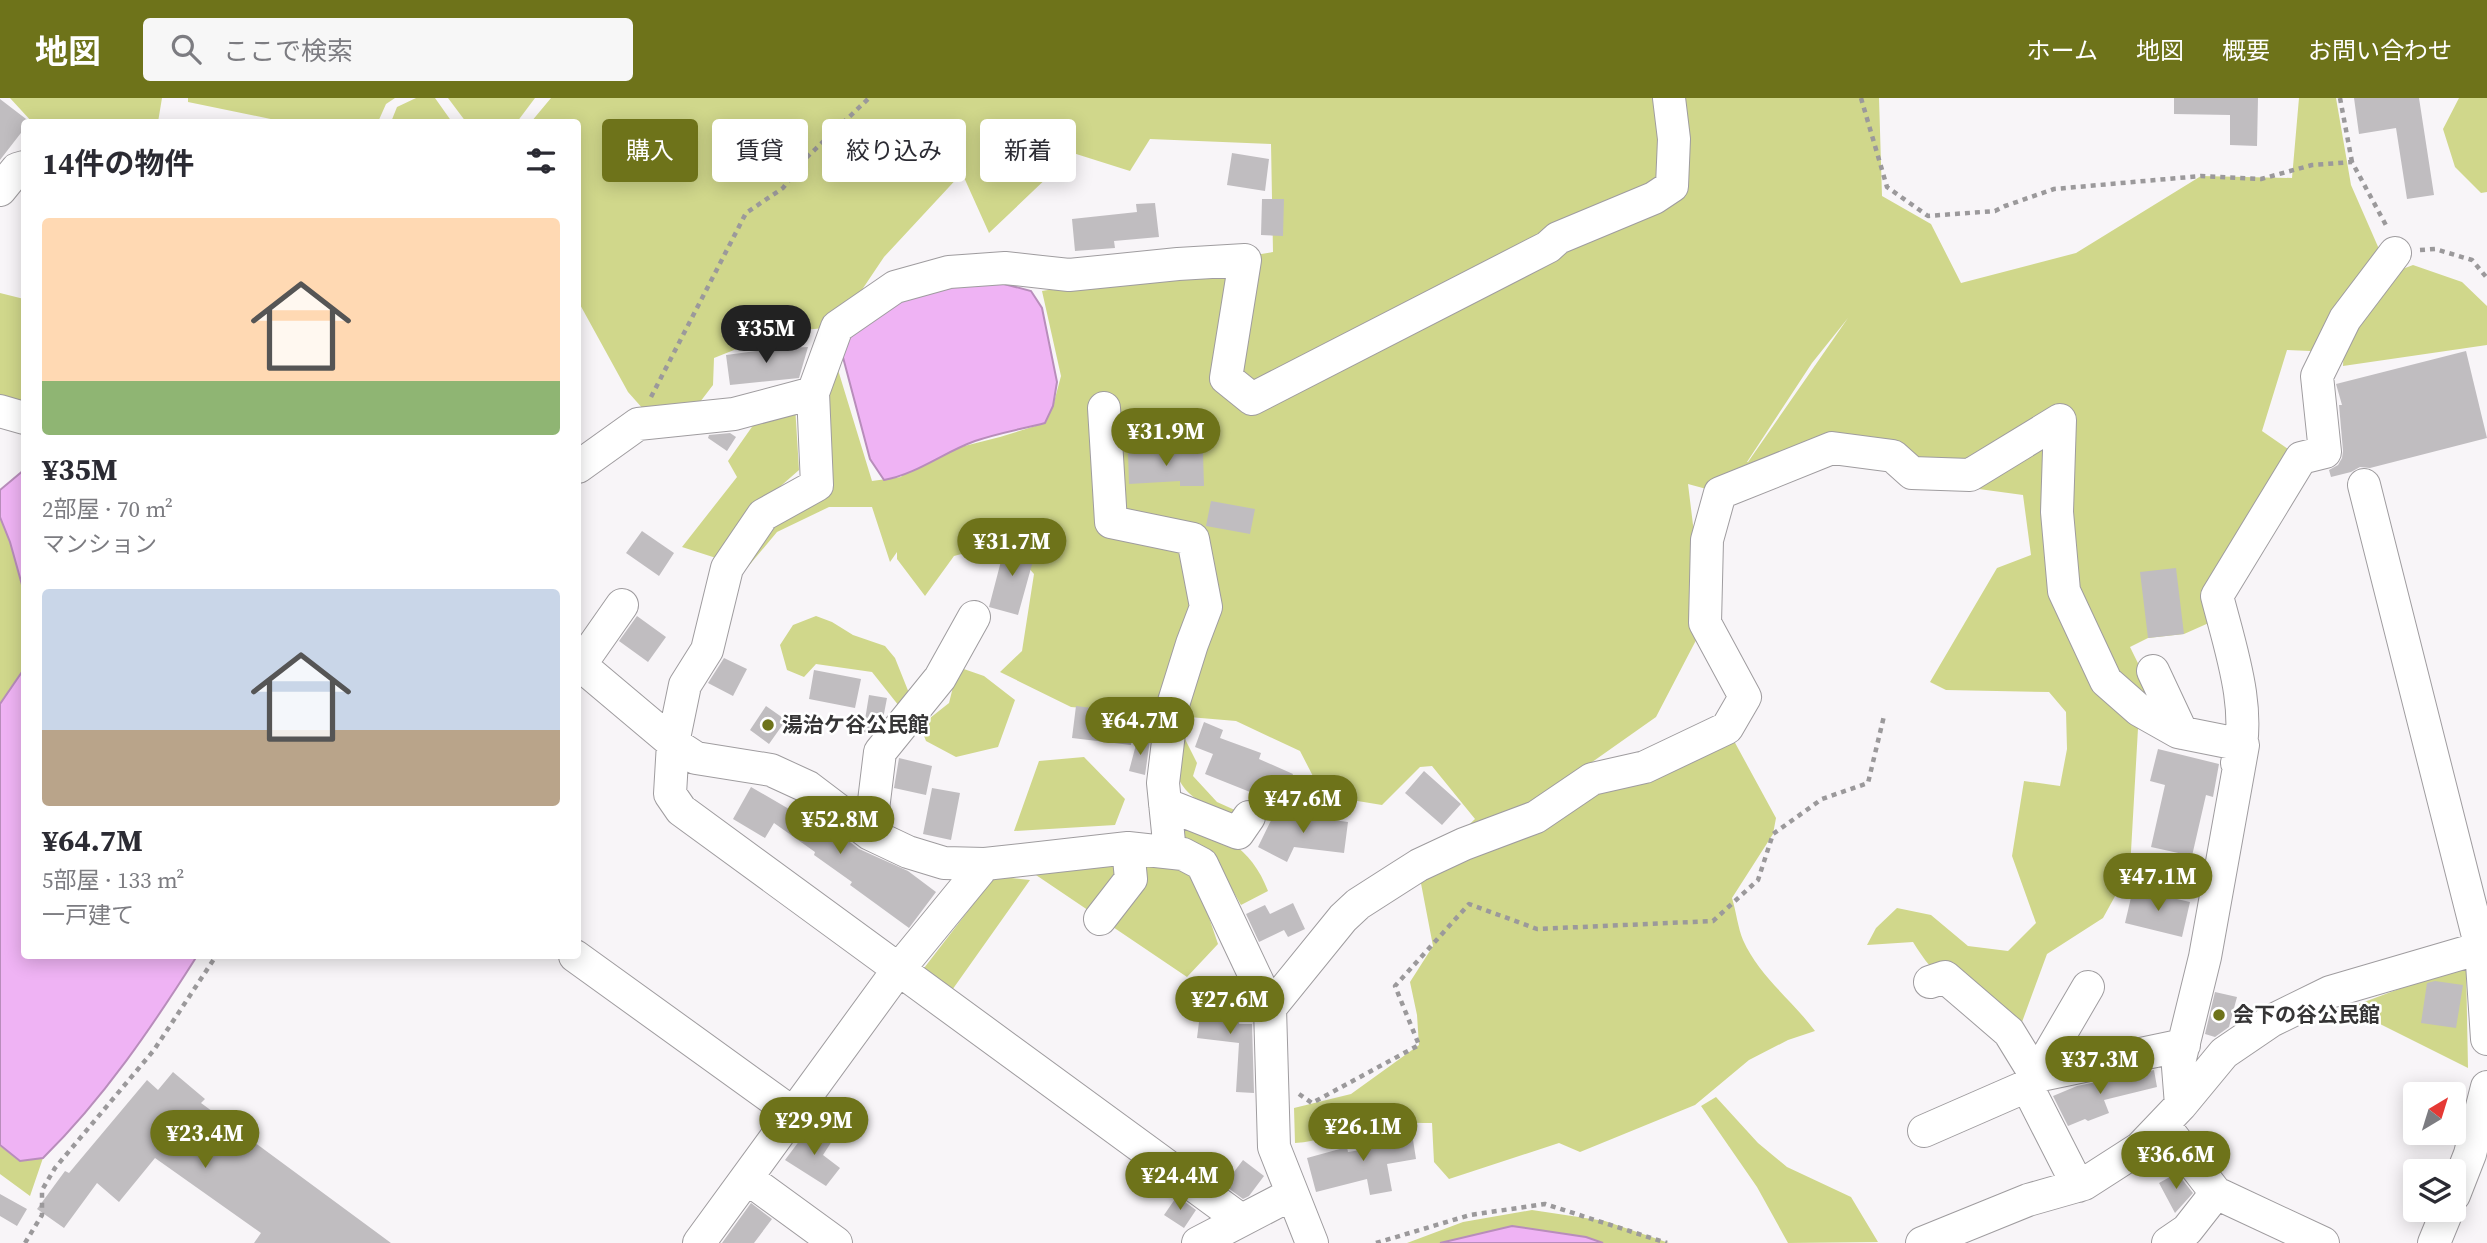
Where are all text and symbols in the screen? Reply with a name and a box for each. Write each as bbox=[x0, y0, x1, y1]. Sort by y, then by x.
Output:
search box bbox=[143, 18, 633, 81]
text: 地図 bbox=[35, 29, 101, 74]
icon: search bbox=[167, 30, 205, 68]
text: ここで検索 bbox=[223, 33, 353, 69]
text: ホーム bbox=[2027, 34, 2098, 67]
text: 地図 bbox=[2136, 34, 2184, 67]
text: 概要 bbox=[2222, 34, 2270, 67]
text: お問い合わせ bbox=[2308, 34, 2452, 67]
chip: 購入 bbox=[602, 119, 698, 182]
chip: 賃貸 bbox=[712, 119, 808, 182]
chip: 絞り込み bbox=[822, 119, 966, 182]
chip: 新着 bbox=[980, 119, 1076, 182]
icon: filters bbox=[522, 142, 560, 180]
text: 14件の物件 bbox=[42, 143, 195, 184]
icon: home bbox=[238, 263, 364, 389]
pin: ¥35M bbox=[725, 306, 807, 365]
text: ¥35M bbox=[737, 312, 795, 344]
pin: ¥31.9M bbox=[1109, 408, 1223, 468]
text: ¥31.9M bbox=[1127, 415, 1205, 447]
text: ¥35M bbox=[42, 449, 118, 490]
text: 2部屋 · 70 m² bbox=[42, 493, 173, 525]
pin: ¥31.7M bbox=[955, 518, 1069, 578]
text: ¥31.7M bbox=[973, 525, 1051, 557]
text: マンション bbox=[42, 528, 157, 560]
icon: home bbox=[238, 634, 364, 760]
pin: ¥64.7M bbox=[1083, 698, 1197, 757]
text: ¥64.7M bbox=[1101, 704, 1179, 736]
place label: 湯治ケ谷公民館 bbox=[782, 710, 929, 739]
marker: 湯治ケ谷公民館 bbox=[760, 717, 776, 733]
pin: ¥47.6M bbox=[1246, 776, 1360, 835]
text: ¥47.6M bbox=[1264, 782, 1342, 814]
pin: ¥52.8M bbox=[783, 796, 897, 856]
text: ¥52.8M bbox=[801, 803, 879, 835]
text: ¥64.7M bbox=[42, 820, 143, 861]
pin: ¥47.1M bbox=[2101, 854, 2215, 913]
text: ¥47.1M bbox=[2119, 860, 2197, 892]
text: 5部屋 · 133 m² bbox=[42, 864, 185, 896]
text: 一戸建て bbox=[42, 899, 134, 931]
pin: ¥27.6M bbox=[1173, 976, 1287, 1036]
text: ¥27.6M bbox=[1191, 983, 1269, 1015]
place label: 会下の谷公民館 bbox=[2233, 1000, 2380, 1029]
marker: 会下の谷公民館 bbox=[2211, 1007, 2227, 1023]
pin: ¥37.3M bbox=[2043, 1037, 2157, 1096]
text: ¥37.3M bbox=[2061, 1043, 2139, 1075]
north arrow bbox=[2403, 1082, 2466, 1144]
map controls bbox=[2403, 1082, 2466, 1222]
pin: ¥29.9M bbox=[757, 1098, 871, 1157]
text: ¥29.9M bbox=[775, 1104, 853, 1136]
pin: ¥26.1M bbox=[1306, 1104, 1420, 1163]
pin: ¥23.4M bbox=[148, 1110, 262, 1170]
text: ¥26.1M bbox=[1324, 1110, 1402, 1142]
text: ¥23.4M bbox=[166, 1117, 244, 1149]
pin: ¥36.6M bbox=[2119, 1132, 2233, 1191]
text: ¥36.6M bbox=[2137, 1138, 2215, 1170]
pin: ¥24.4M bbox=[1123, 1152, 1237, 1212]
text: ¥24.4M bbox=[1141, 1159, 1219, 1191]
button: layers bbox=[2403, 1159, 2466, 1222]

